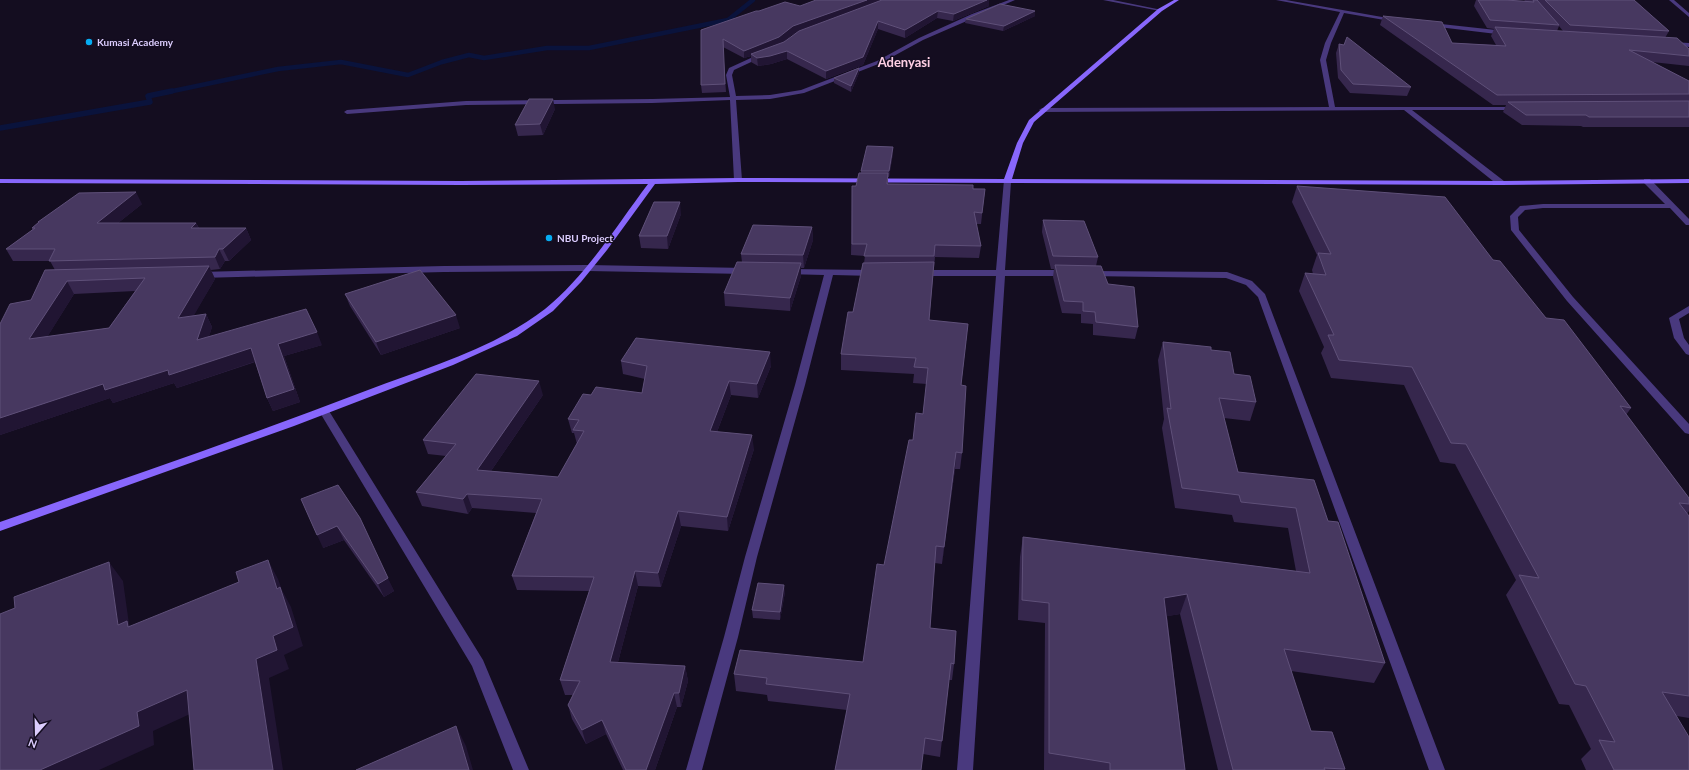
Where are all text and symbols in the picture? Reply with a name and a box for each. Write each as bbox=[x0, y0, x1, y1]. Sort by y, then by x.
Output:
place label: Kumasi Academy bbox=[97, 36, 174, 48]
marker: Kumasi Academy bbox=[84, 37, 94, 47]
district label: Adenyasi bbox=[877, 54, 930, 70]
place label: NBU Project bbox=[557, 232, 613, 244]
marker: NBU Project bbox=[544, 233, 554, 243]
north arrow bbox=[16, 714, 56, 754]
text: N bbox=[26, 736, 39, 751]

